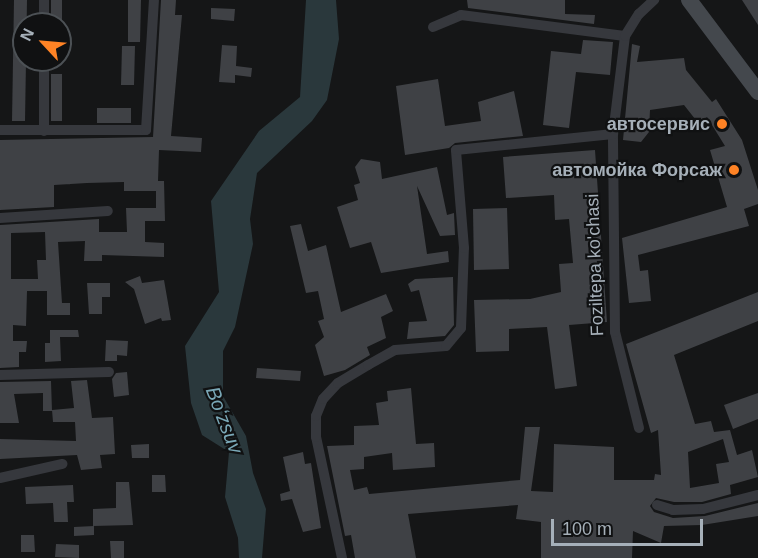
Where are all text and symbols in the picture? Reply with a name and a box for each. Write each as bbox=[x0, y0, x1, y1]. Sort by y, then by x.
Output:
north arrow bbox=[12, 12, 72, 72]
text: N bbox=[17, 26, 37, 44]
place label: автосервис bbox=[607, 113, 710, 135]
marker: автосервис bbox=[715, 117, 729, 131]
place label: автомойка Форсаж bbox=[552, 159, 722, 181]
marker: автомойка Форсаж bbox=[727, 163, 741, 177]
street label: Foziltepa ko'chasi bbox=[582, 193, 608, 337]
water label: Boʻzsuv bbox=[200, 383, 248, 457]
scale bar bbox=[554, 507, 706, 545]
text: 100 m bbox=[562, 519, 612, 539]

